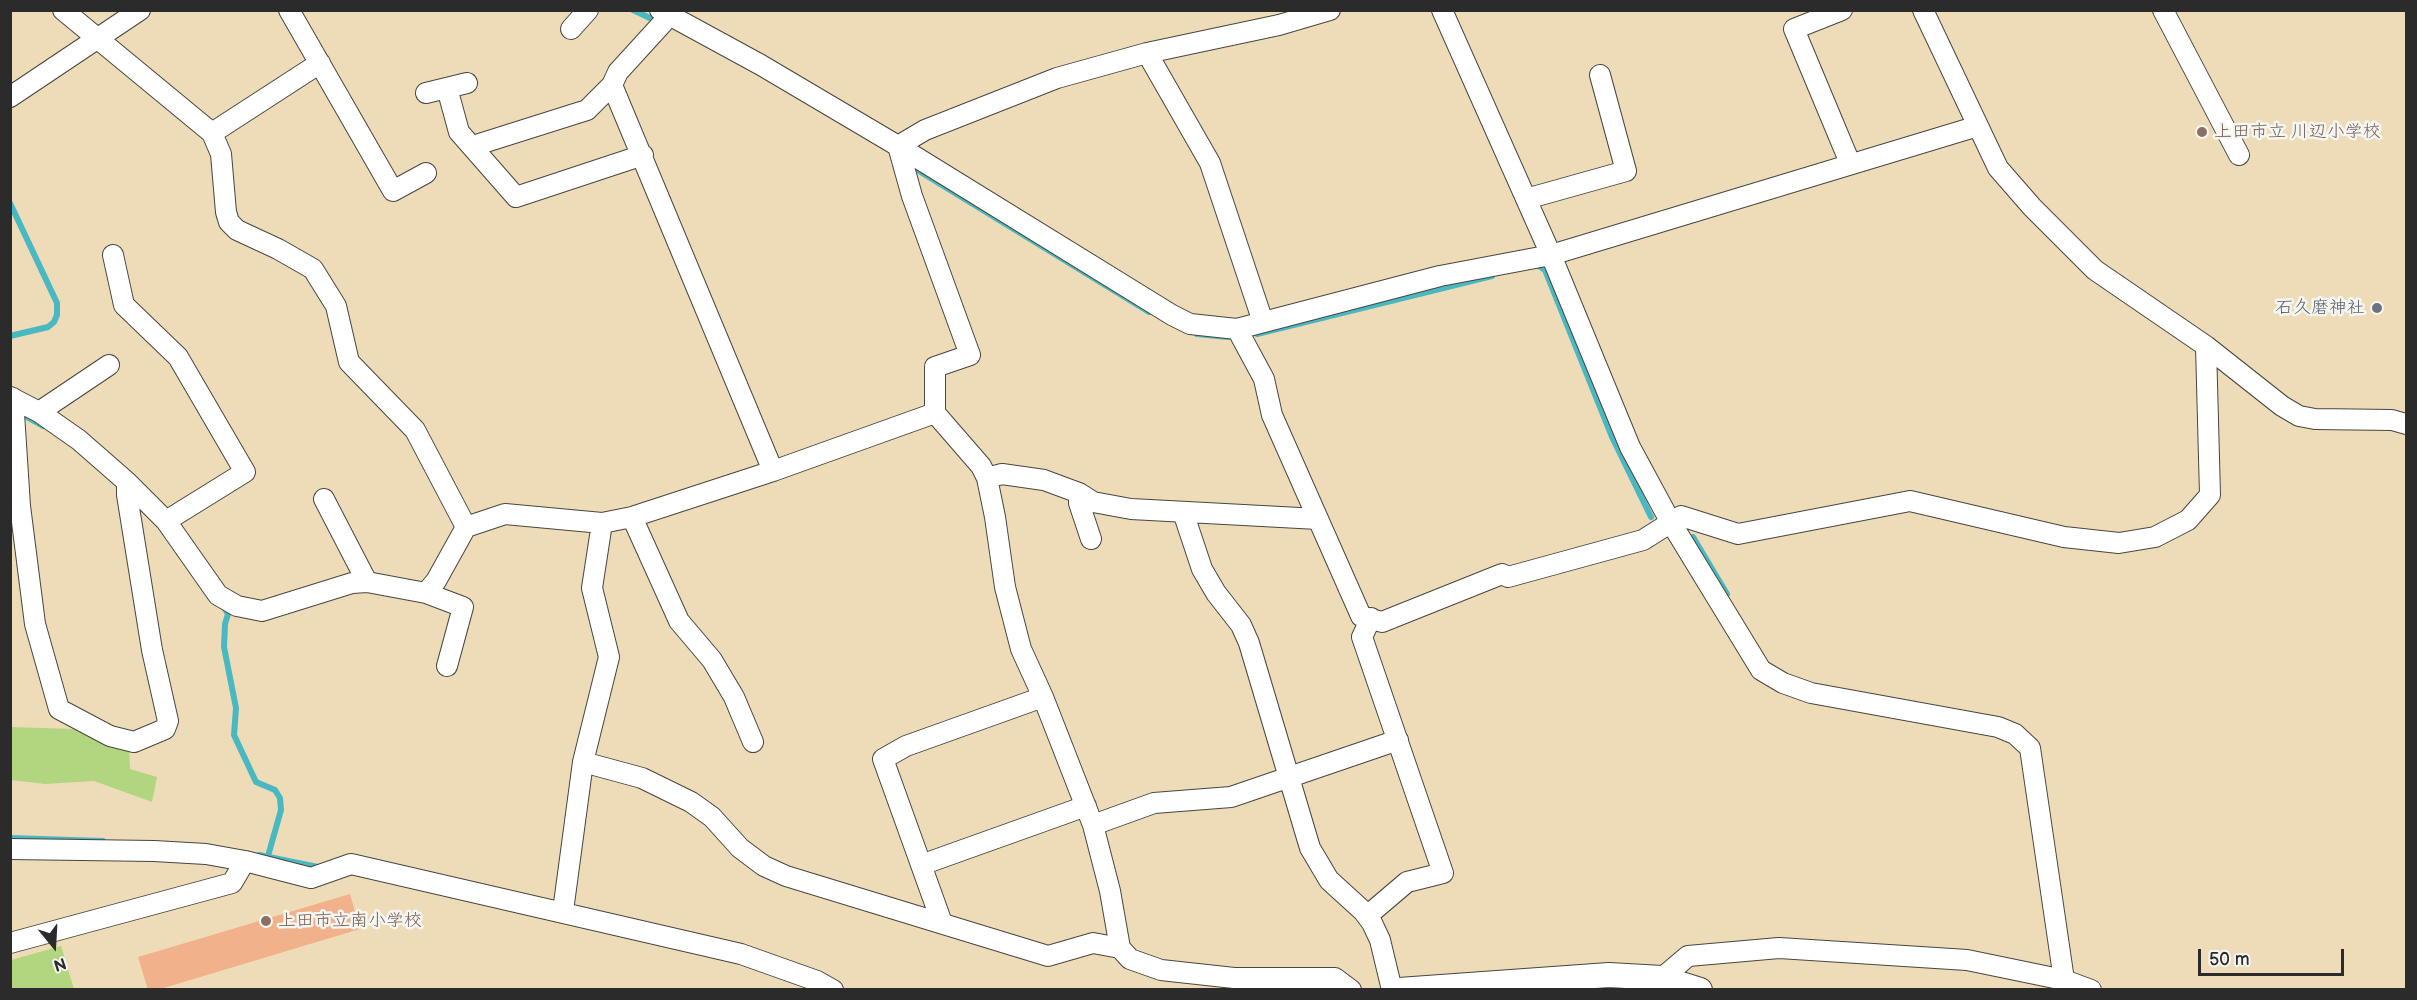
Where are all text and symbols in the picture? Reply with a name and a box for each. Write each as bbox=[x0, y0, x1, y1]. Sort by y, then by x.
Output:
place label: 上田市立 川辺小学校 bbox=[2214, 121, 2381, 143]
marker: 上田市立 川辺小学校 bbox=[2195, 125, 2209, 139]
place label: 石久磨神社 bbox=[2275, 297, 2365, 319]
marker: 石久磨神社 bbox=[2370, 301, 2384, 315]
place label: 上田市立南小学校 bbox=[278, 910, 422, 932]
marker: 上田市立南小学校 bbox=[259, 914, 273, 928]
north arrow bbox=[24, 916, 84, 976]
scale bar bbox=[2201, 937, 2346, 975]
text: 50 m bbox=[2209, 949, 2250, 970]
text: N bbox=[51, 953, 68, 974]

